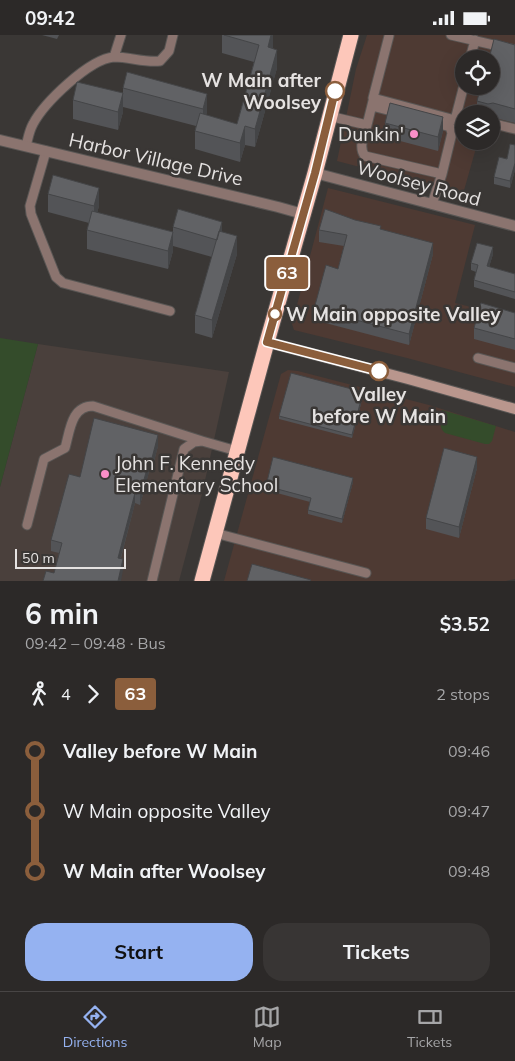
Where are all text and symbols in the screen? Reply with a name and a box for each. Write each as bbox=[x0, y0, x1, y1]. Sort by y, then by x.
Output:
text: 09:42 bbox=[25, 6, 75, 30]
map controls bbox=[455, 50, 500, 150]
button: locate bbox=[455, 50, 500, 95]
place label: W Main after Woolsey bbox=[201, 68, 322, 114]
marker: W Main after Woolsey bbox=[325, 81, 345, 101]
button: layers bbox=[455, 105, 500, 150]
place label: Dunkin' bbox=[338, 122, 404, 146]
street label: Harbor Village Drive bbox=[67, 127, 245, 191]
marker: Dunkin' bbox=[408, 128, 420, 140]
street label: Woolsey Road bbox=[354, 155, 484, 211]
line badge: 63 bbox=[264, 257, 310, 289]
text: 63 bbox=[276, 261, 298, 284]
place label: W Main opposite Valley bbox=[286, 302, 501, 326]
marker: W Main opposite Valley bbox=[268, 307, 282, 321]
marker: Valley before W Main bbox=[369, 361, 389, 381]
place label: Valley before W Main bbox=[312, 382, 446, 428]
place label: John F. Kennedy Elementary School bbox=[115, 451, 278, 497]
marker: John F. Kennedy Elementary School bbox=[99, 468, 111, 480]
scale bar bbox=[15, 546, 126, 569]
text: 50 m bbox=[22, 549, 55, 567]
text: 6 min bbox=[25, 596, 99, 631]
text: $3.52 bbox=[440, 612, 490, 636]
text: 09:42 – 09:48 · Bus bbox=[25, 633, 166, 653]
icon: walk bbox=[25, 680, 53, 708]
icon: forward bbox=[79, 680, 107, 708]
text: 63 bbox=[125, 682, 146, 705]
text: 4 bbox=[61, 684, 71, 704]
text: 2 stops bbox=[436, 684, 490, 704]
text: Valley before W Main bbox=[63, 739, 257, 763]
text: 09:46 bbox=[448, 741, 490, 761]
text: W Main opposite Valley bbox=[63, 799, 271, 823]
text: 09:47 bbox=[448, 801, 490, 821]
text: W Main after Woolsey bbox=[63, 859, 266, 883]
text: 09:48 bbox=[448, 861, 490, 881]
button: Start bbox=[25, 923, 253, 981]
button: Tickets bbox=[263, 923, 490, 981]
tab: Directions bbox=[63, 1003, 127, 1051]
tab: Map bbox=[253, 1003, 282, 1051]
tab: Tickets bbox=[407, 1003, 452, 1051]

